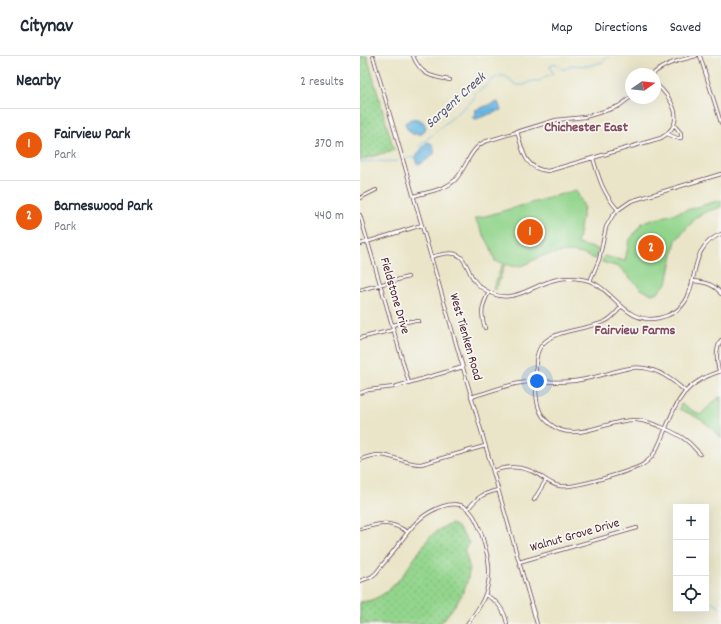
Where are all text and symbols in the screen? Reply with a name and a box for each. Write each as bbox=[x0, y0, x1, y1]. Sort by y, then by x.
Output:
text: Citynav bbox=[20, 14, 73, 41]
text: Map bbox=[551, 18, 573, 38]
text: Directions bbox=[595, 18, 648, 38]
text: Saved bbox=[670, 18, 701, 38]
water label: Sargent Creek bbox=[421, 68, 492, 134]
north arrow bbox=[625, 68, 661, 104]
text: Nearby bbox=[16, 70, 60, 94]
text: 2 results bbox=[300, 73, 344, 92]
district label: Chichester East bbox=[544, 118, 629, 138]
text: Fairview Park bbox=[54, 124, 130, 146]
text: 1 bbox=[28, 135, 30, 154]
text: 370 m bbox=[314, 135, 344, 154]
text: Park bbox=[54, 146, 76, 165]
text: Barneswood Park bbox=[54, 196, 153, 218]
text: 2 bbox=[26, 207, 32, 226]
text: 440 m bbox=[314, 207, 344, 226]
pin: 1 bbox=[517, 217, 543, 247]
text: Park bbox=[54, 218, 76, 237]
pin: 2 bbox=[638, 233, 664, 263]
street label: Fieldstone Drive bbox=[374, 255, 414, 337]
street label: West Tienken Road bbox=[443, 291, 487, 383]
district label: Fairview Farms bbox=[595, 321, 676, 341]
your location bbox=[527, 371, 547, 391]
map controls bbox=[673, 504, 709, 612]
button: + bbox=[673, 504, 709, 540]
street label: Walnut Grove Drive bbox=[528, 514, 622, 558]
button: − bbox=[673, 540, 709, 576]
button: locate bbox=[673, 576, 709, 612]

